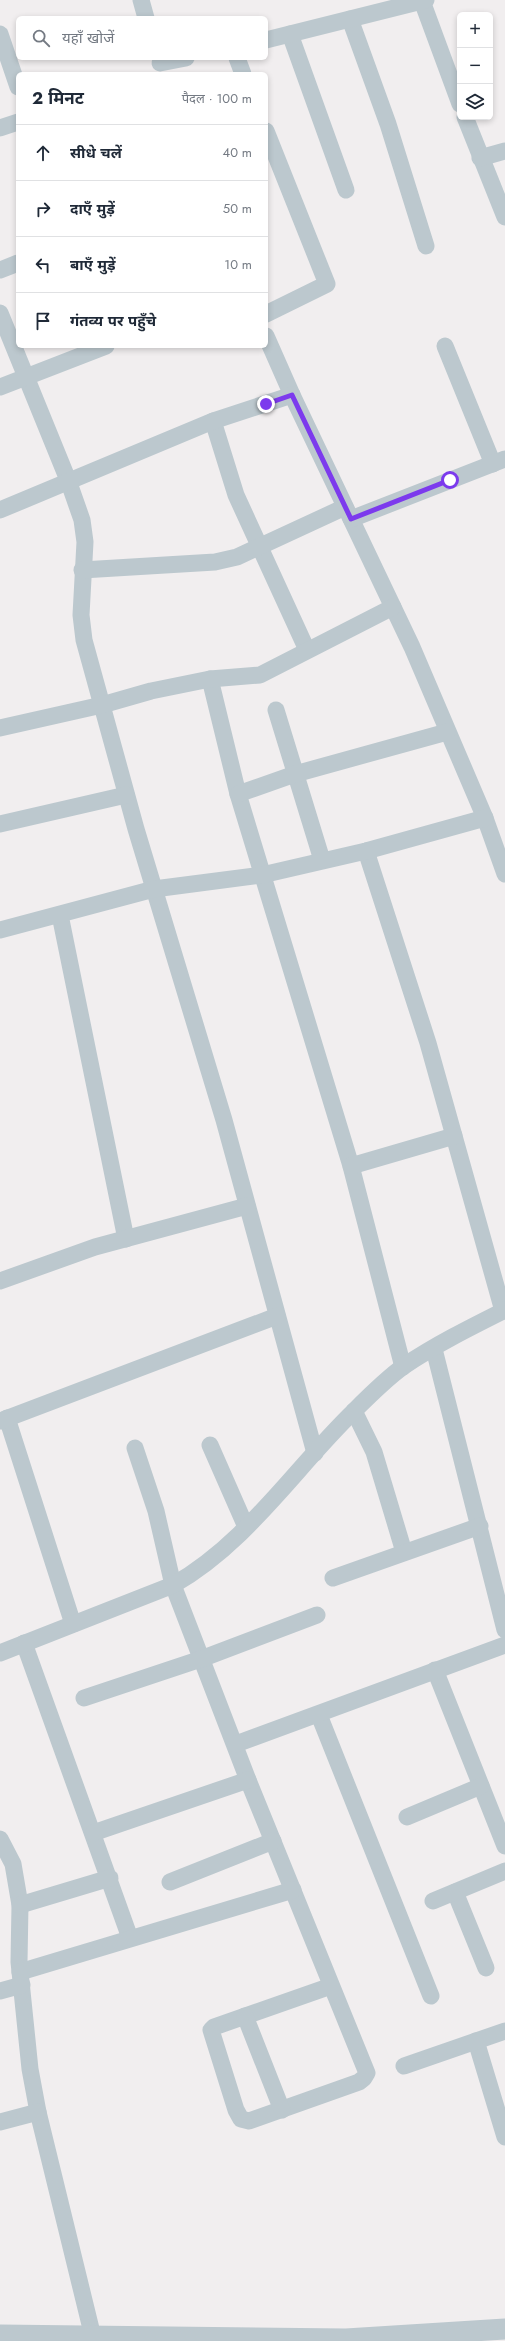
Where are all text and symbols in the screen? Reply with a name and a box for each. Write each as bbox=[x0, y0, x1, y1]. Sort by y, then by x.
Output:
map controls bbox=[457, 12, 493, 120]
button: + bbox=[457, 12, 493, 48]
search box bbox=[16, 16, 268, 60]
icon: search bbox=[30, 27, 52, 49]
text: यहाँ खोजें bbox=[62, 27, 114, 49]
button: − bbox=[457, 48, 493, 84]
button: layers bbox=[457, 84, 493, 120]
text: 2 मिनट bbox=[32, 86, 84, 110]
text: पैदल · 100 m bbox=[182, 89, 252, 108]
icon: ahead bbox=[32, 142, 54, 164]
text: सीधे चलें bbox=[70, 142, 122, 164]
text: 40 m bbox=[223, 143, 252, 162]
icon: right bbox=[32, 198, 54, 220]
text: दाएँ मुड़ें bbox=[70, 198, 115, 220]
text: 50 m bbox=[223, 199, 252, 218]
icon: left bbox=[32, 254, 54, 276]
text: बाएँ मुड़ें bbox=[70, 254, 116, 276]
text: 10 m bbox=[224, 255, 252, 274]
icon: arrive bbox=[32, 310, 54, 332]
text: गंतव्य पर पहुँचे bbox=[70, 310, 156, 332]
route end bbox=[257, 395, 275, 413]
route start bbox=[441, 471, 459, 489]

